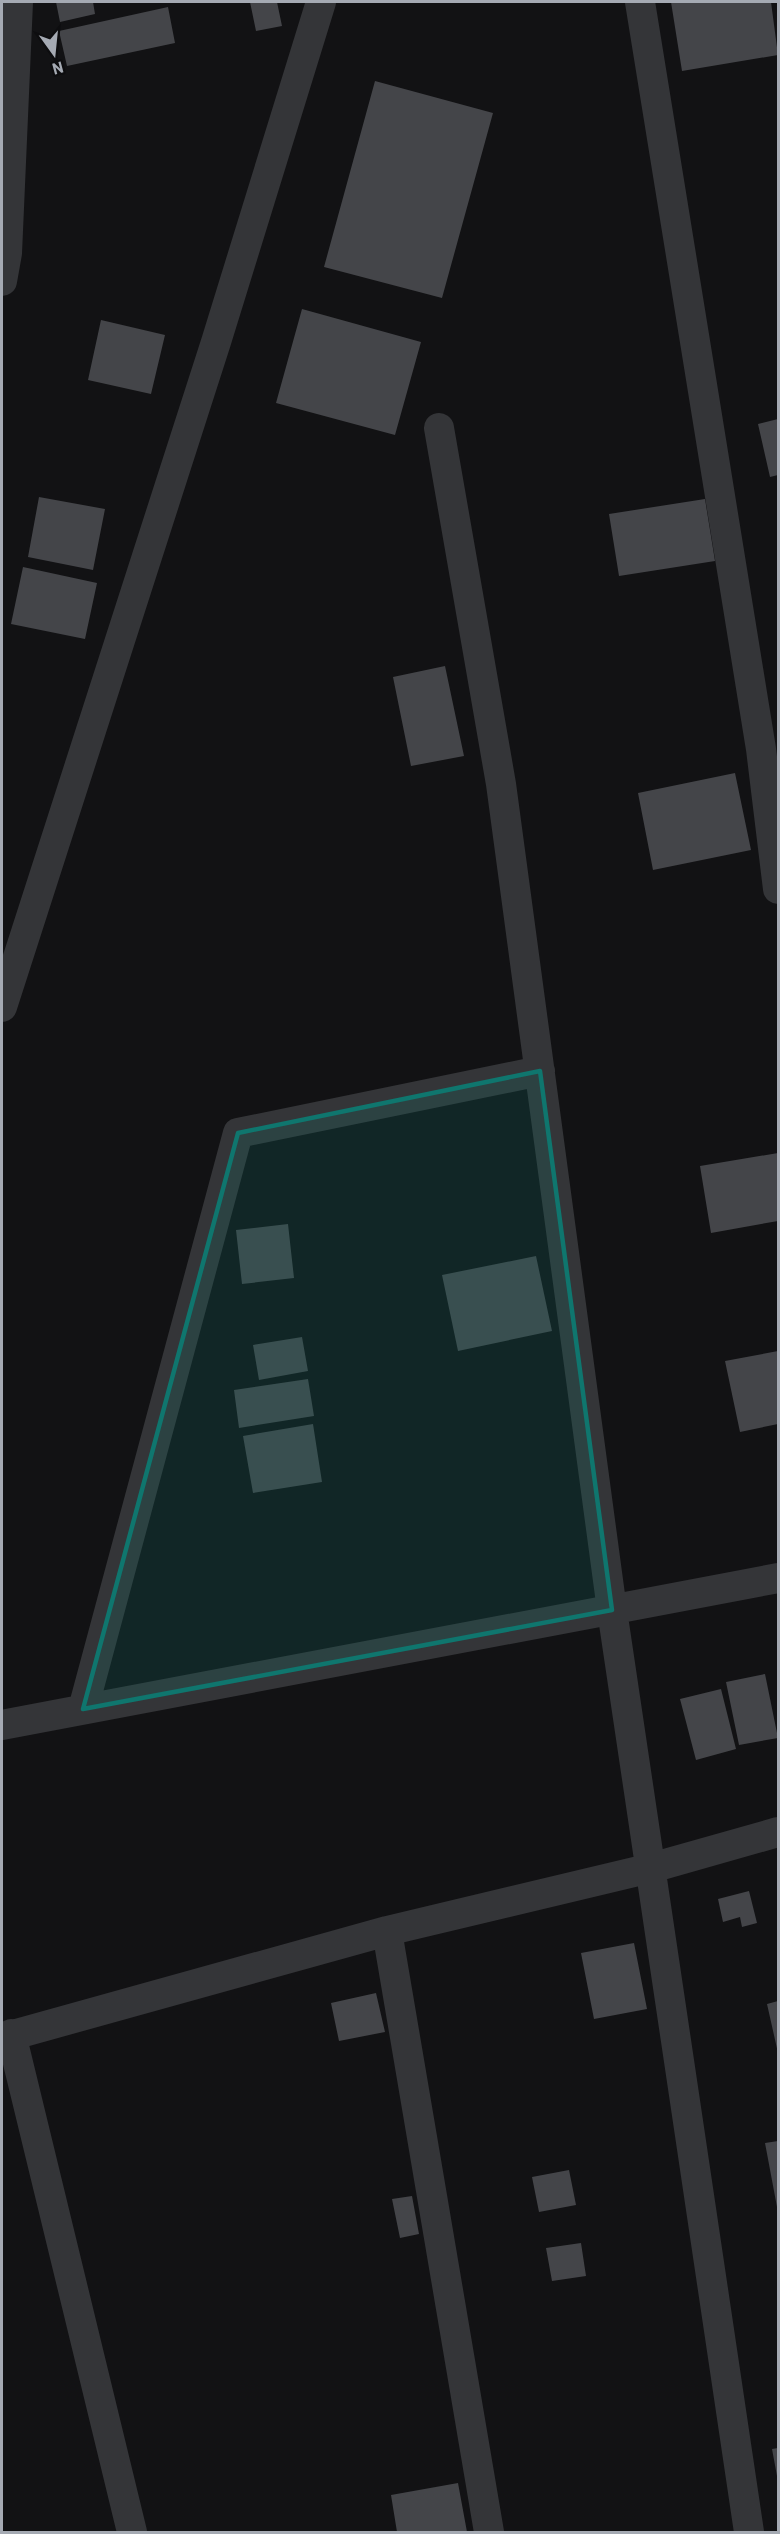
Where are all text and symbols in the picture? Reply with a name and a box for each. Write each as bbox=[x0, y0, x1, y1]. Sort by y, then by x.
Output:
north arrow bbox=[24, 24, 84, 84]
text: N bbox=[50, 58, 66, 80]

